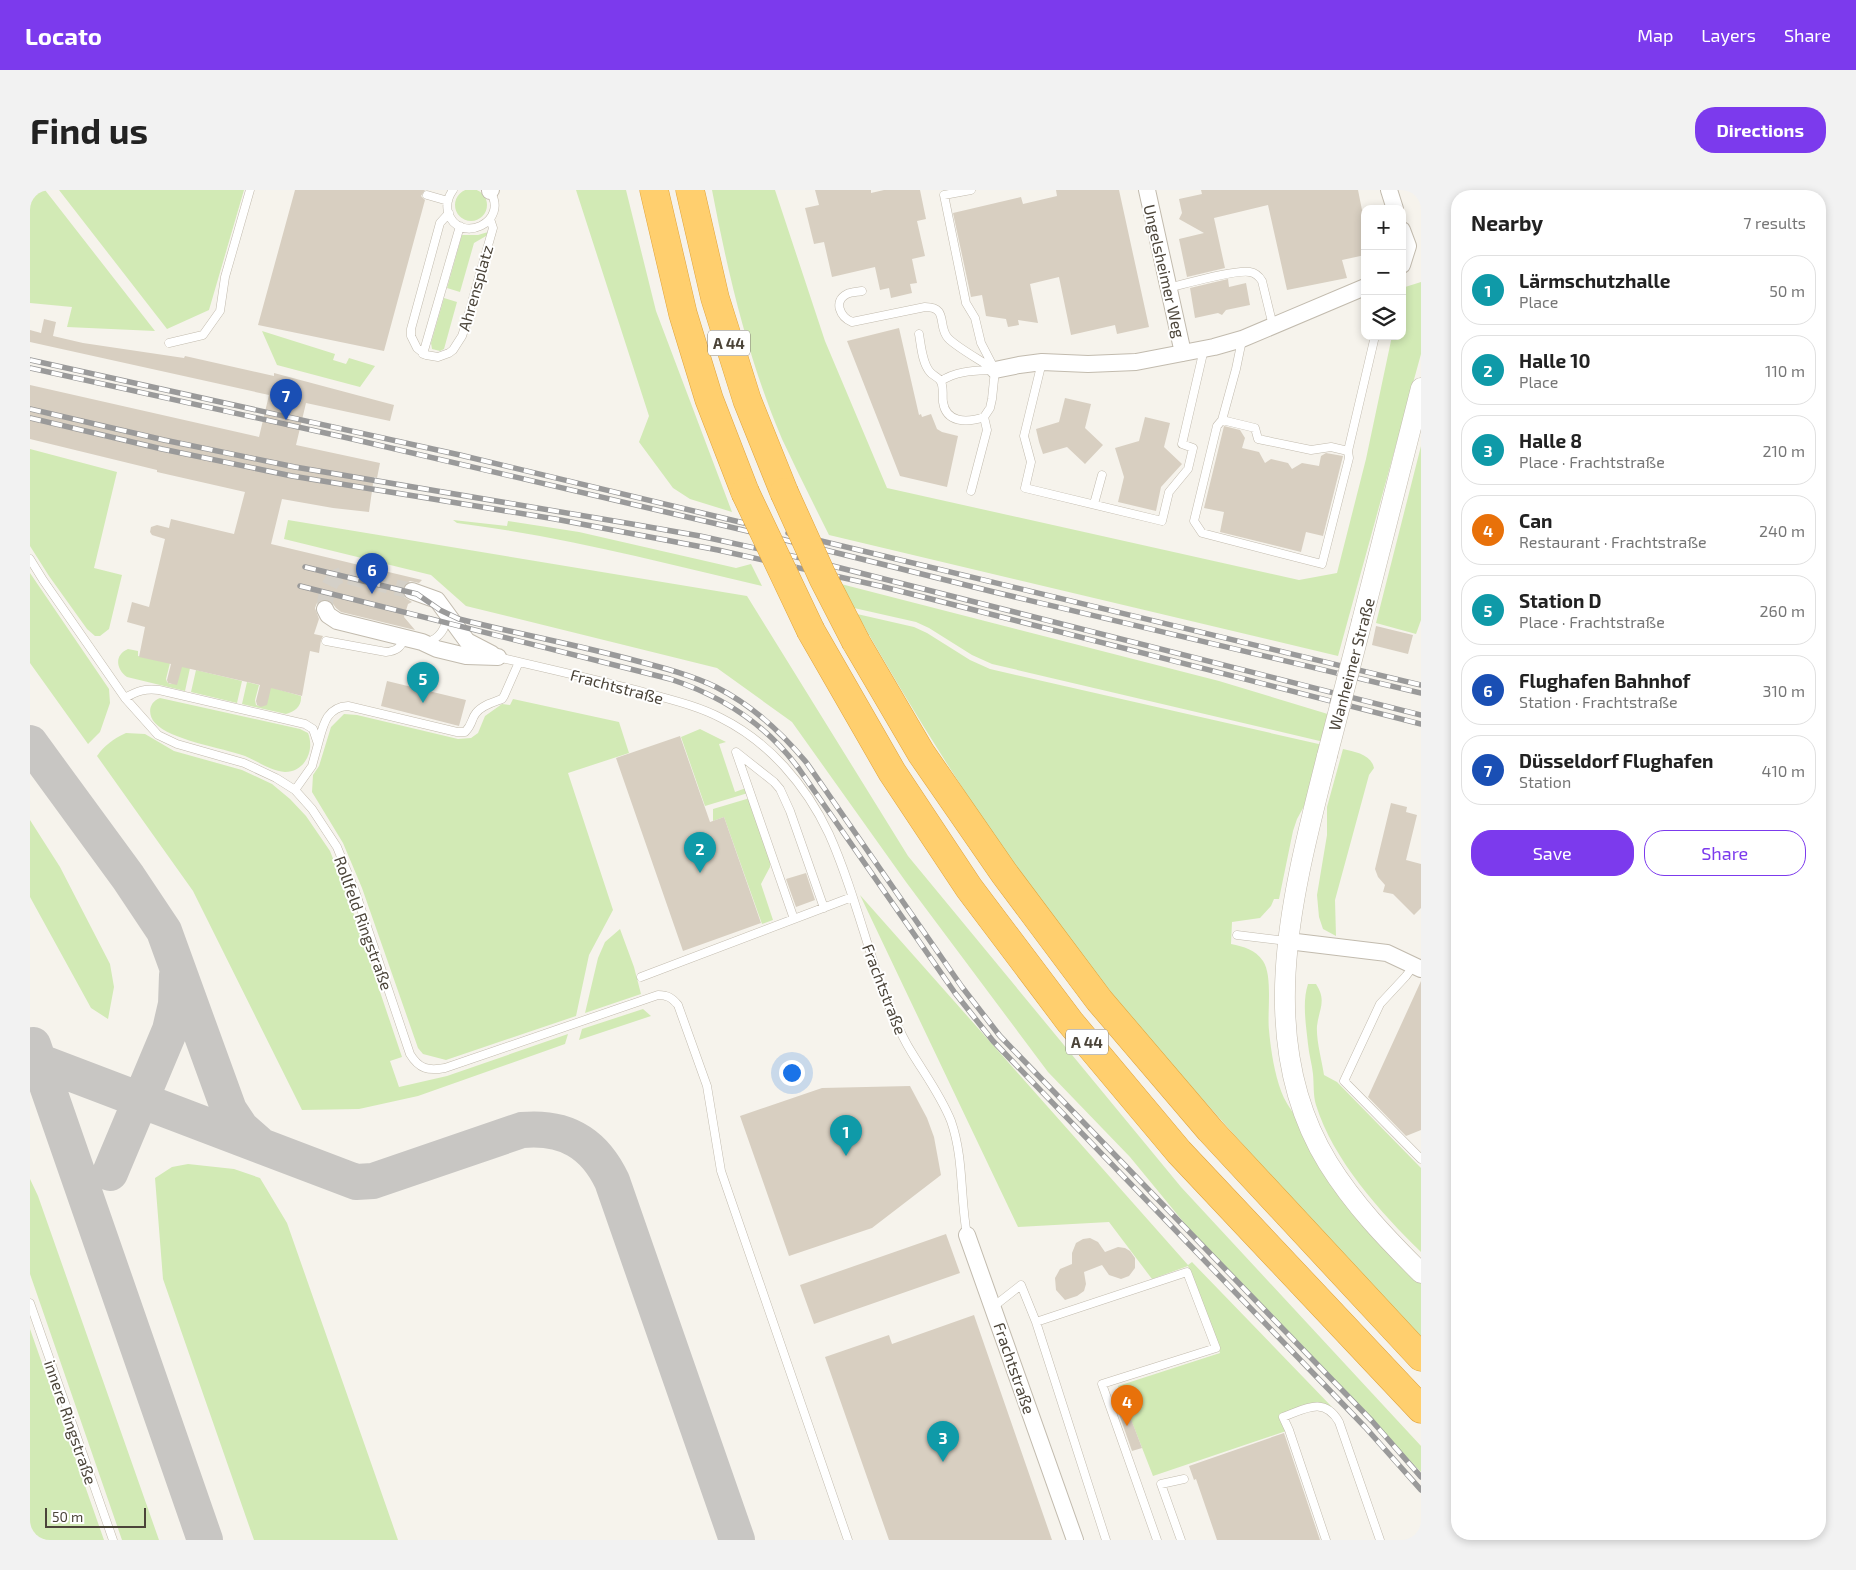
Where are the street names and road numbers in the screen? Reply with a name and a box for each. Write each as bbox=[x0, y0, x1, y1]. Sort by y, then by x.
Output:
street label: Ungelsheimer Weg bbox=[1140, 202, 1190, 340]
street label: Ahrensplatz bbox=[454, 243, 496, 333]
road number: A 44 bbox=[708, 330, 750, 356]
street label: Wanheimer Straße bbox=[1324, 595, 1378, 733]
street label: Frachtstraße bbox=[568, 664, 666, 708]
street label: Rollfeld Ringstraße bbox=[331, 853, 397, 993]
street label: Frachtstraße bbox=[859, 941, 911, 1037]
road number: A 44 bbox=[1066, 1030, 1108, 1054]
street label: Frachtstraße bbox=[990, 1320, 1040, 1416]
street label: innere Ringstraße bbox=[41, 1357, 101, 1487]

